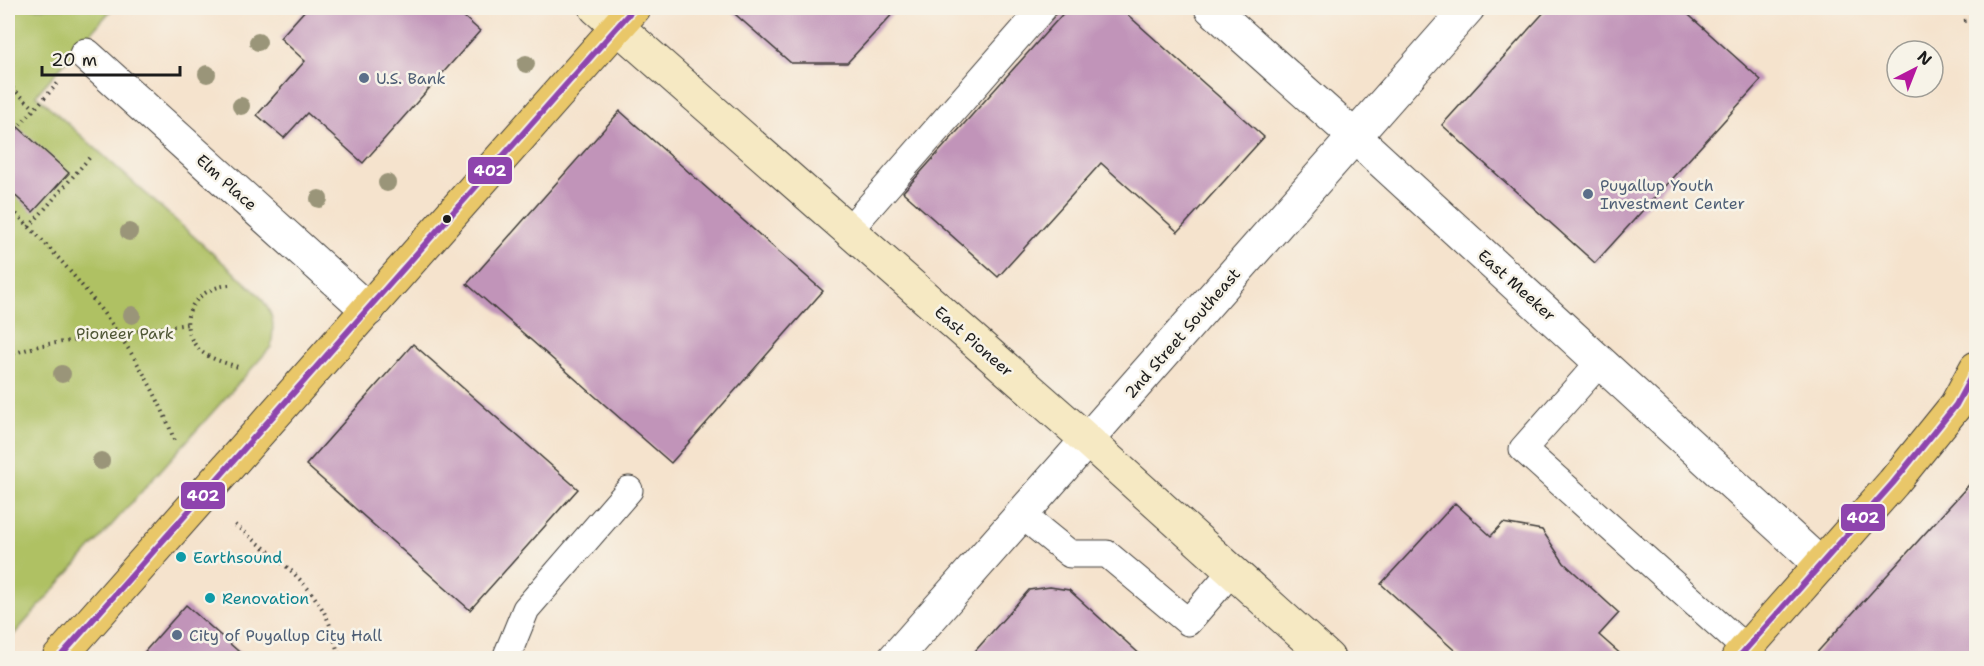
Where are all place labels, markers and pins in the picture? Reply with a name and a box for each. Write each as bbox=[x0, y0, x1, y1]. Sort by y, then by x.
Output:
place label: U.S. Bank bbox=[376, 68, 446, 89]
marker: U.S. Bank bbox=[357, 71, 371, 85]
place label: Puyallup Youth Investment Center bbox=[1600, 175, 1745, 214]
marker: Puyallup Youth Investment Center bbox=[1581, 187, 1595, 201]
unlabelled marker bbox=[441, 213, 453, 225]
place label: Earthsound bbox=[193, 547, 282, 568]
marker: Earthsound bbox=[174, 550, 188, 564]
place label: Renovation bbox=[222, 588, 309, 609]
marker: Renovation bbox=[203, 591, 217, 605]
place label: City of Puyallup City Hall bbox=[189, 625, 382, 646]
marker: City of Puyallup City Hall bbox=[170, 628, 184, 642]

